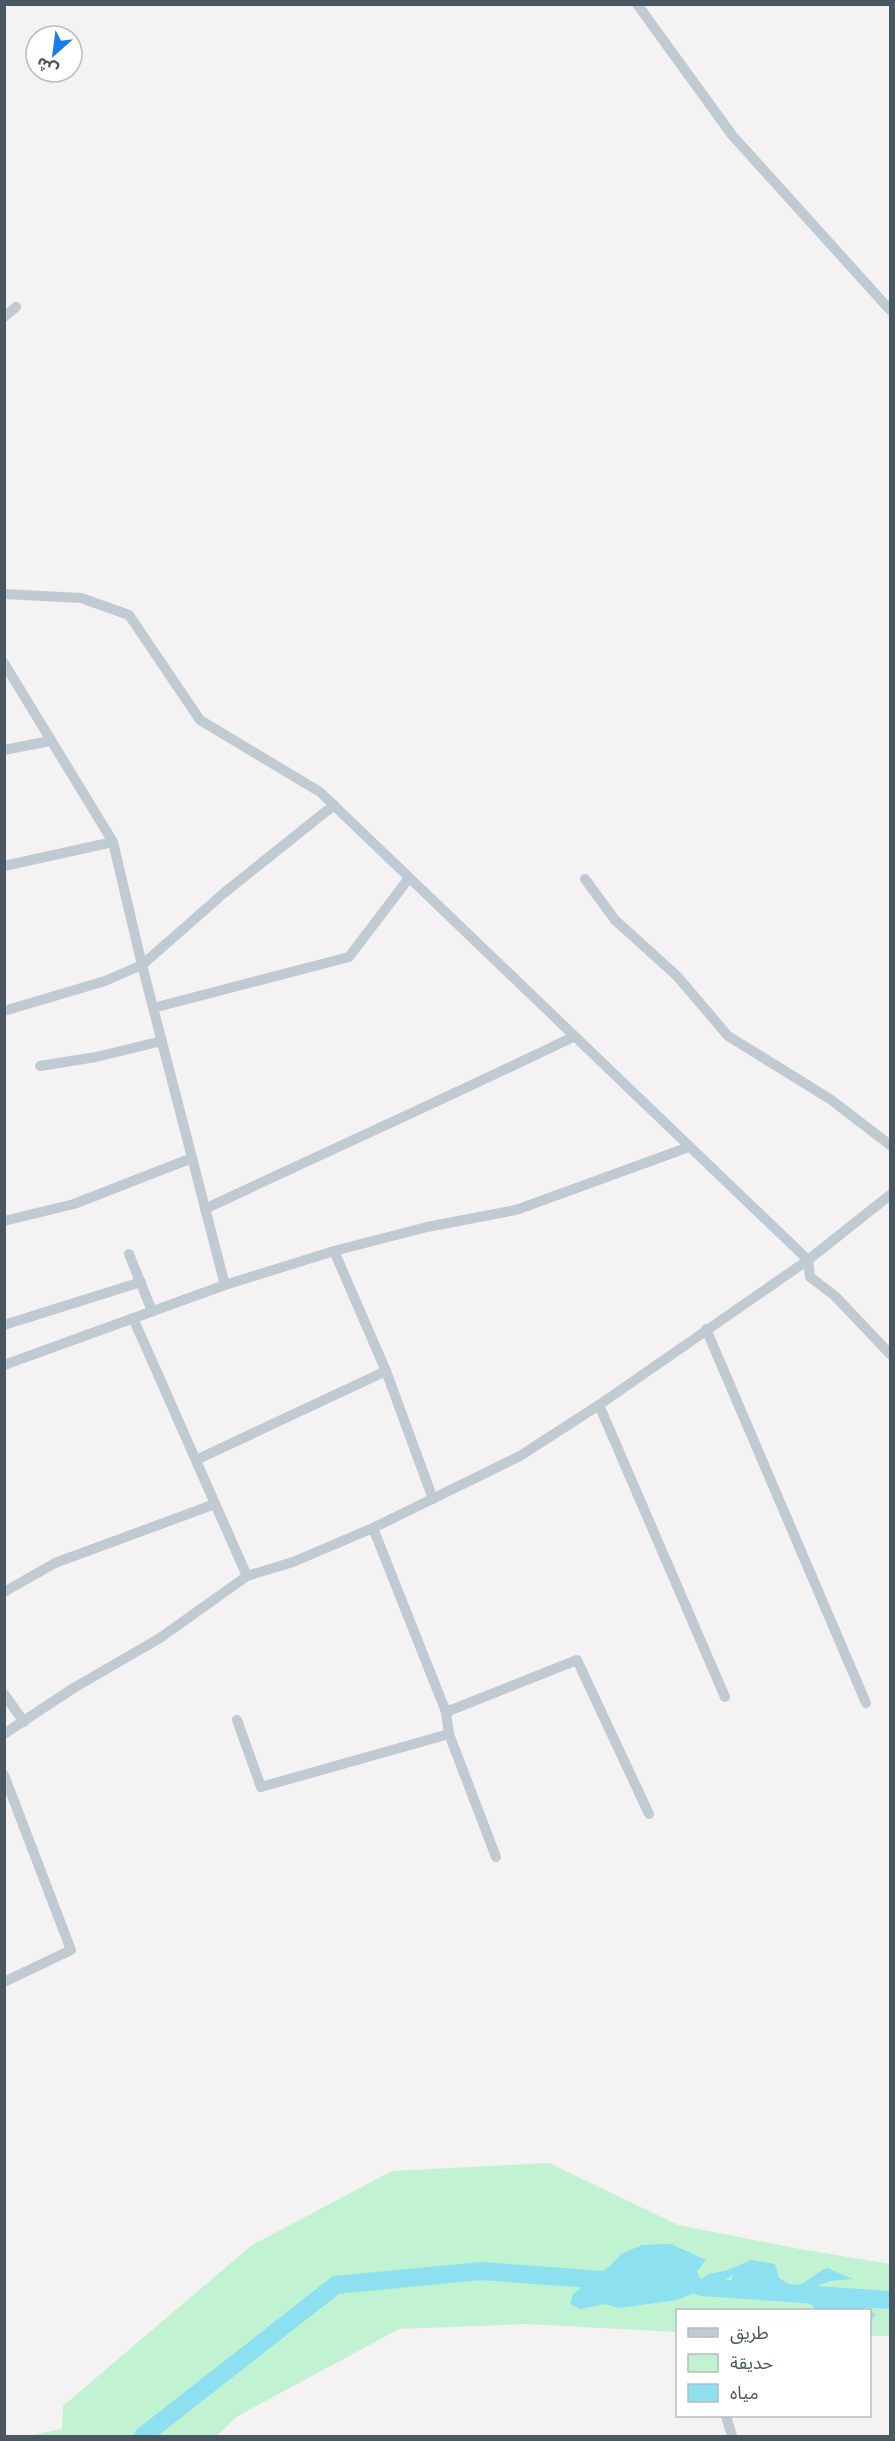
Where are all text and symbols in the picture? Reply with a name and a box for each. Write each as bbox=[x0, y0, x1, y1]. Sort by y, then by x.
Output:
north arrow bbox=[24, 24, 84, 84]
text: ش bbox=[32, 52, 62, 82]
legend bbox=[676, 2309, 871, 2417]
text: طريق bbox=[730, 2320, 769, 2344]
text: حديقة bbox=[730, 2350, 773, 2374]
text: مياه bbox=[730, 2380, 759, 2404]

